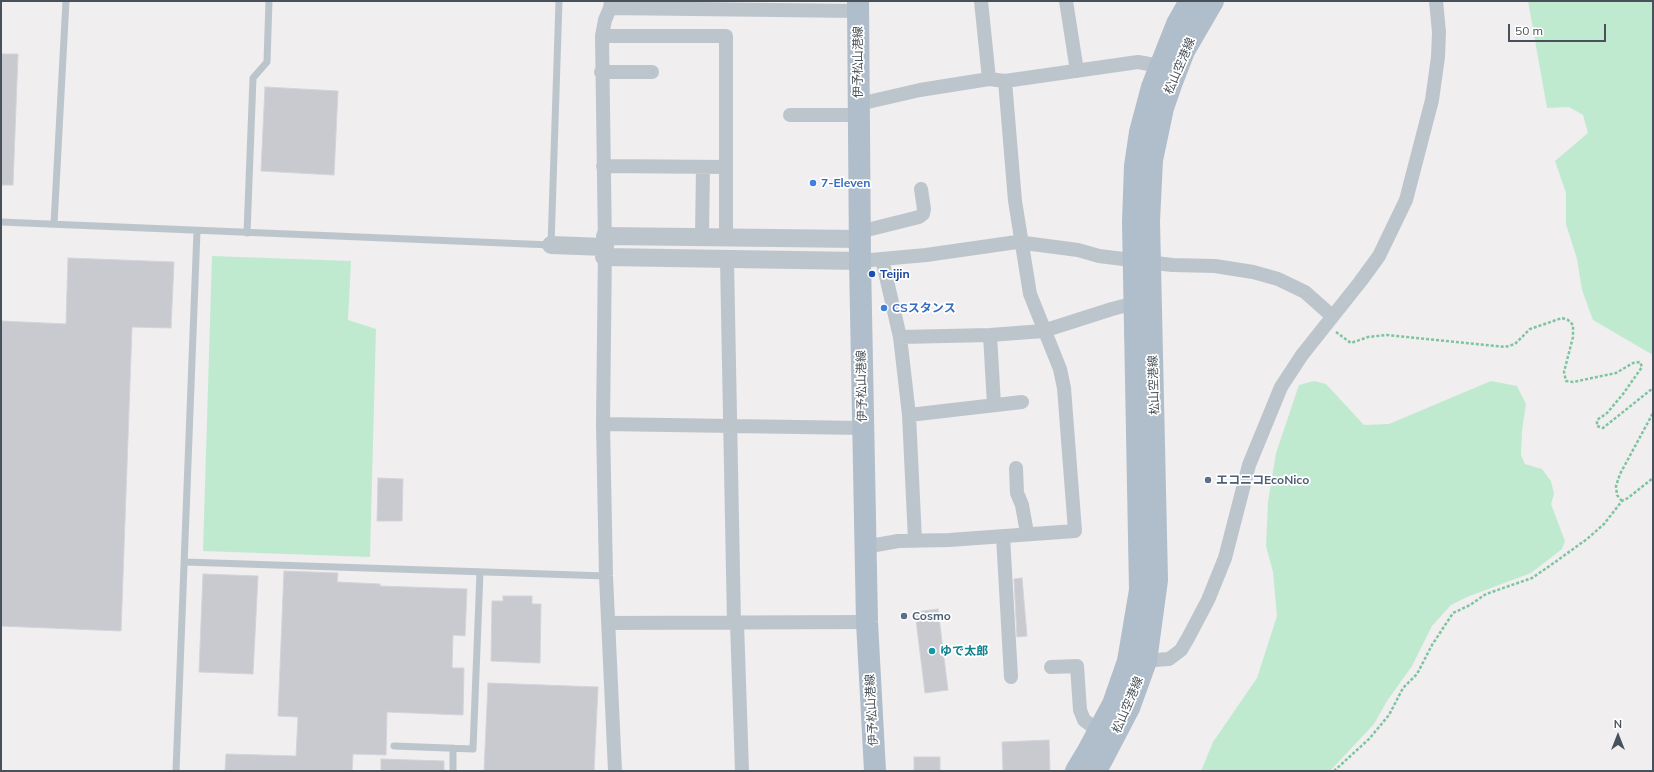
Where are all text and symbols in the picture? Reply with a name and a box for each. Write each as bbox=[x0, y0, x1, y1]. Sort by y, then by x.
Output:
scale bar bbox=[1510, 16, 1608, 42]
text: 50 m bbox=[1515, 23, 1543, 38]
street label: 伊予松山港線 bbox=[851, 26, 865, 98]
street label: 松山空港線 bbox=[1162, 36, 1198, 96]
place label: 7-Eleven bbox=[821, 176, 870, 190]
marker: 7-Eleven bbox=[808, 178, 818, 188]
place label: Teijin bbox=[880, 267, 910, 281]
marker: Teijin bbox=[867, 269, 877, 279]
place label: CSスタンス bbox=[892, 301, 956, 315]
marker: CSスタンス bbox=[879, 303, 889, 313]
street label: 伊予松山港線 bbox=[854, 350, 870, 422]
street label: 松山空港線 bbox=[1146, 355, 1162, 415]
place label: エコニコEcoNico bbox=[1216, 473, 1309, 487]
marker: エコニコEcoNico bbox=[1203, 475, 1213, 485]
place label: Cosmo bbox=[912, 609, 951, 623]
marker: Cosmo bbox=[899, 611, 909, 621]
place label: ゆで太郎 bbox=[940, 644, 988, 658]
marker: ゆで太郎 bbox=[927, 646, 937, 656]
street label: 伊予松山港線 bbox=[863, 674, 881, 746]
street label: 松山空港線 bbox=[1110, 675, 1146, 735]
north arrow bbox=[1598, 716, 1638, 756]
text: N bbox=[1614, 717, 1622, 731]

